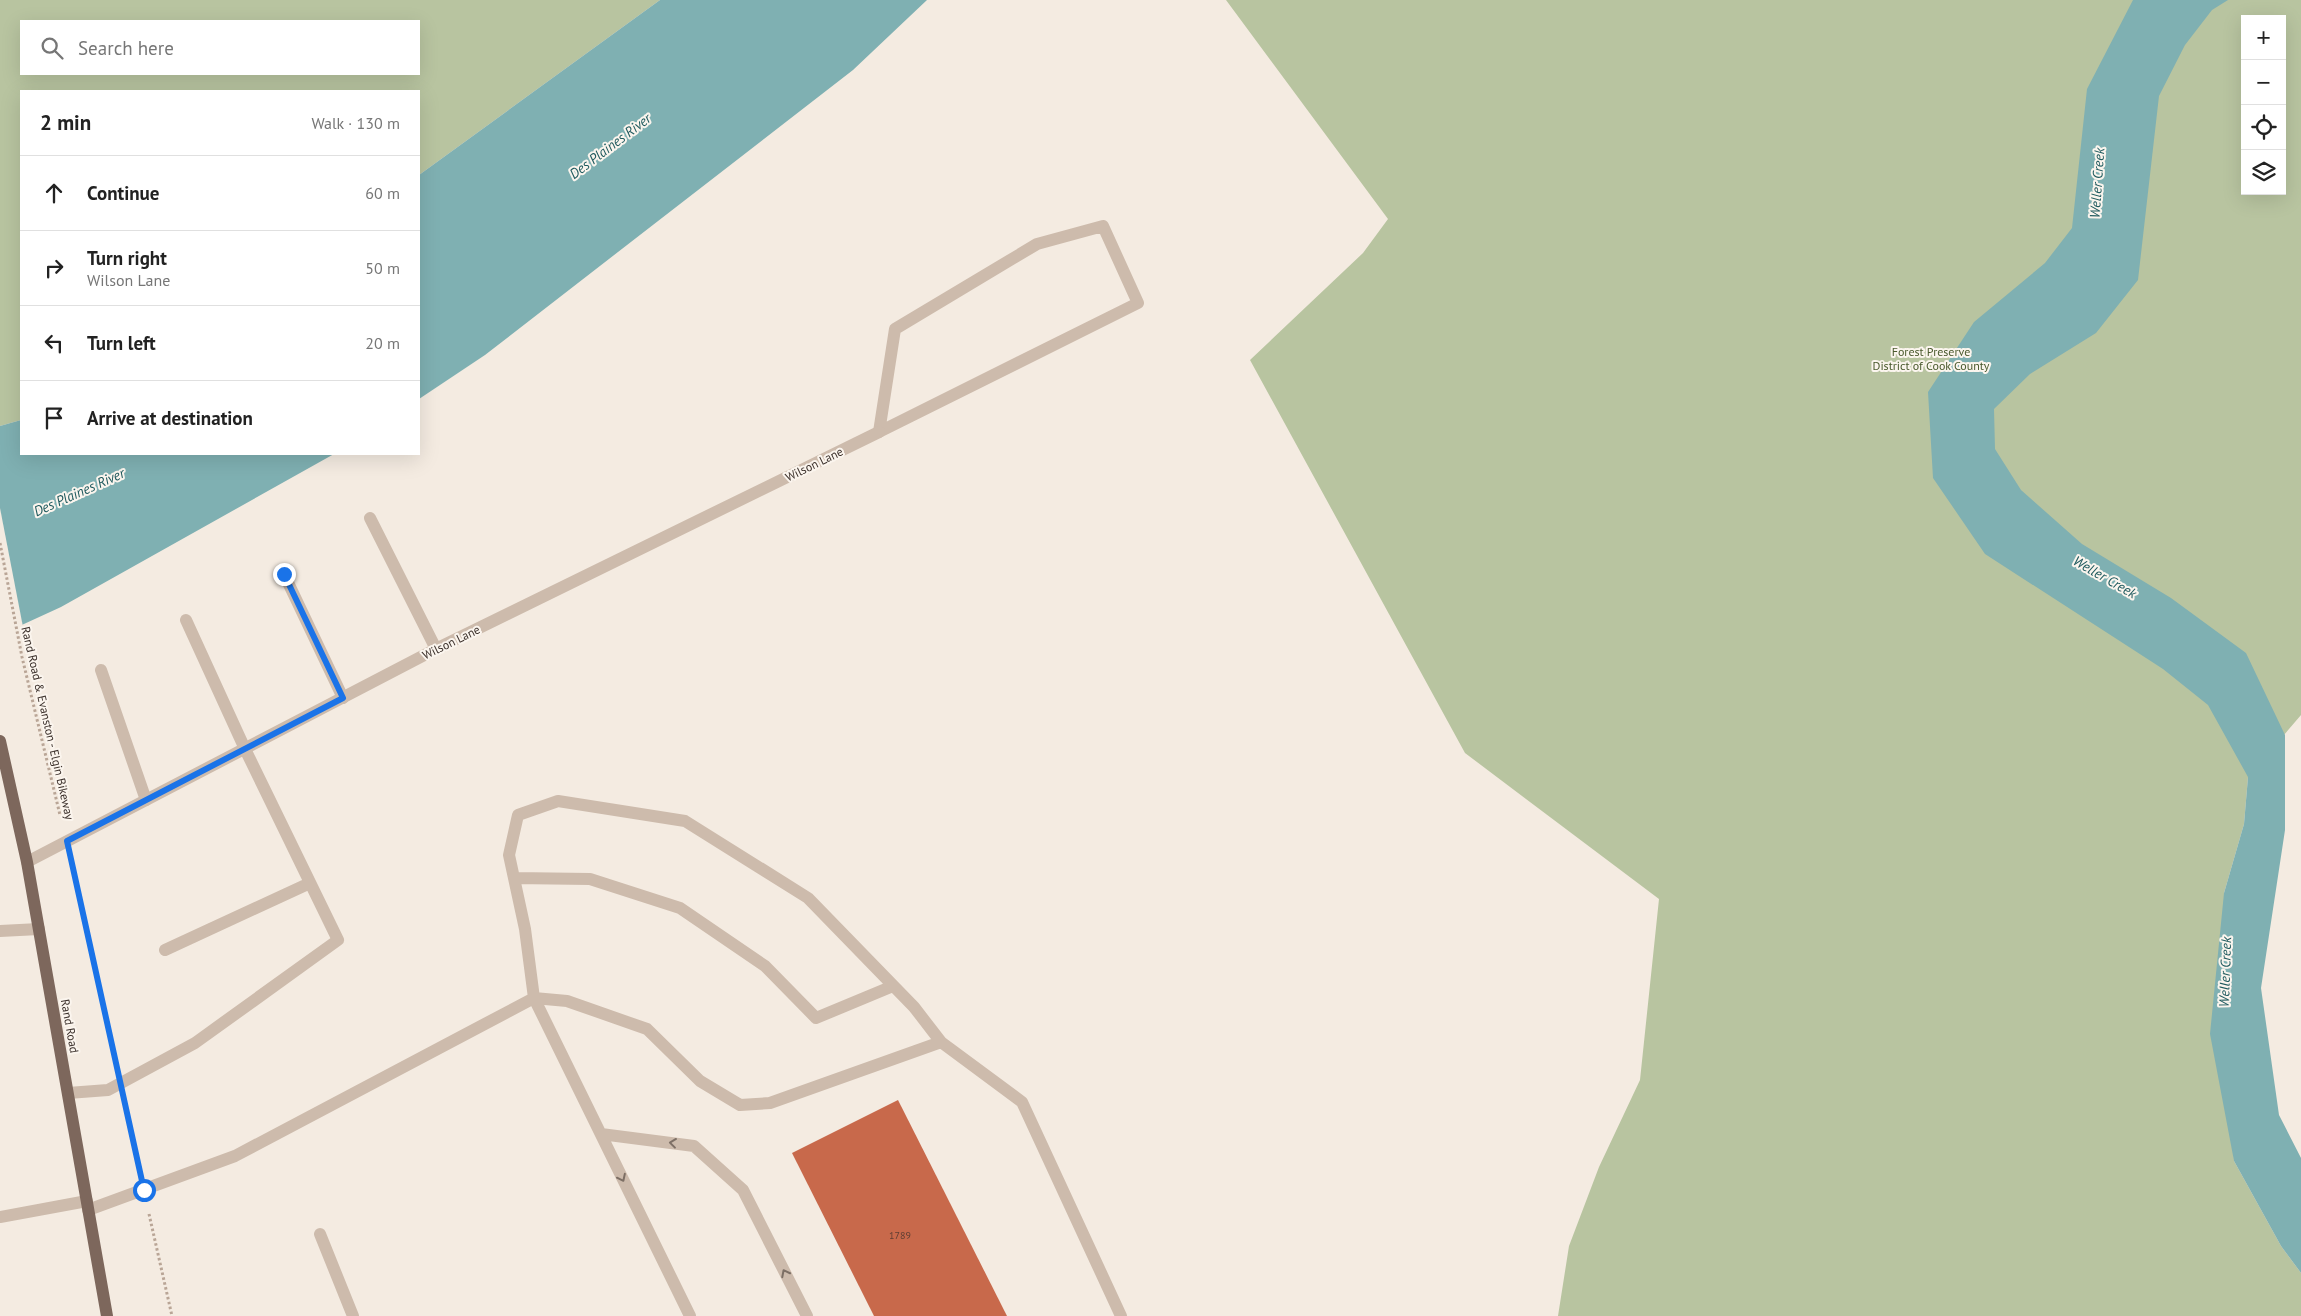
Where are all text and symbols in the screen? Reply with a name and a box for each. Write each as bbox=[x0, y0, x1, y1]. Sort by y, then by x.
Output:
map controls bbox=[2241, 15, 2286, 195]
button: + bbox=[2241, 15, 2286, 60]
search box bbox=[20, 20, 420, 75]
icon: search bbox=[38, 34, 66, 62]
text: Search here bbox=[78, 36, 174, 60]
button: − bbox=[2241, 60, 2286, 105]
button: locate bbox=[2241, 105, 2286, 150]
text: 2 min bbox=[40, 109, 91, 136]
water label: Des Plaines River bbox=[566, 109, 656, 183]
text: Walk · 130 m bbox=[311, 113, 400, 133]
water label: Weller Creek bbox=[2086, 147, 2108, 219]
button: layers bbox=[2241, 150, 2286, 195]
icon: ahead bbox=[40, 179, 68, 207]
text: Continue bbox=[87, 181, 159, 205]
text: 60 m bbox=[365, 183, 400, 203]
text: Turn right bbox=[87, 246, 167, 270]
icon: right bbox=[40, 254, 68, 282]
text: 50 m bbox=[365, 258, 400, 278]
text: Wilson Lane bbox=[87, 270, 170, 290]
icon: left bbox=[40, 329, 68, 357]
text: Turn left bbox=[87, 331, 156, 355]
text: 20 m bbox=[365, 333, 400, 353]
park label: Forest Preserve District of Cook County bbox=[1873, 344, 1990, 373]
icon: arrive bbox=[40, 404, 68, 432]
text: Arrive at destination bbox=[87, 406, 253, 430]
street label: Wilson Lane bbox=[783, 444, 845, 484]
water label: Des Plaines River bbox=[31, 463, 129, 520]
water label: Weller Creek bbox=[2070, 552, 2141, 603]
route end bbox=[273, 563, 296, 586]
street label: Wilson Lane bbox=[420, 622, 482, 662]
street label: Rand Road & Evanston - Elgin Bikeway bbox=[18, 625, 78, 821]
water label: Weller Creek bbox=[2215, 936, 2235, 1008]
street label: Rand Road bbox=[58, 998, 82, 1054]
one-way arrow bbox=[669, 1138, 677, 1149]
one-way arrow bbox=[616, 1173, 626, 1182]
route start bbox=[133, 1179, 156, 1202]
house number: 1789 bbox=[889, 1229, 911, 1242]
one-way arrow bbox=[781, 1269, 791, 1278]

